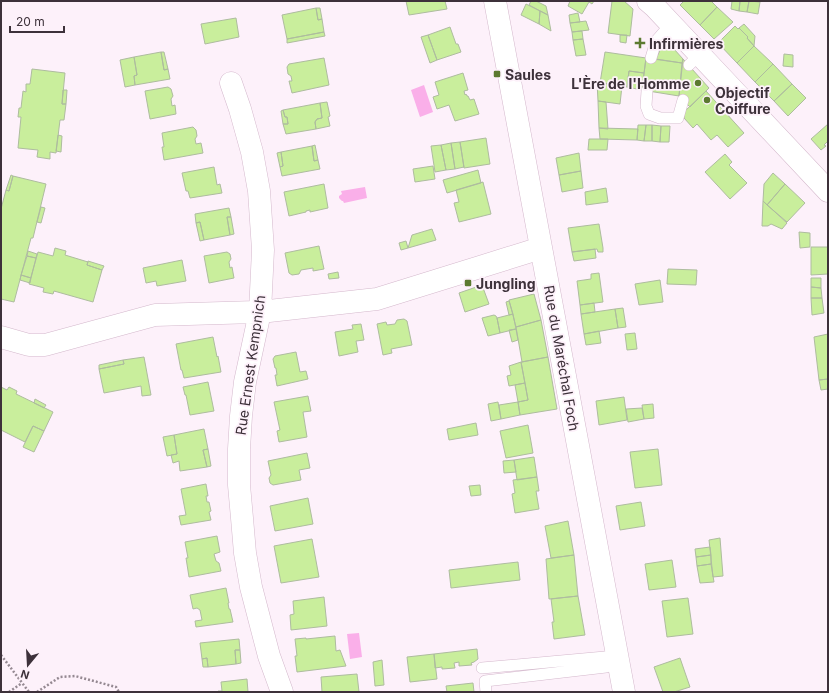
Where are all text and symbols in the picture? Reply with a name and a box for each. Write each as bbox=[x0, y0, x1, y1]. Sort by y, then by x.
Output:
scale bar bbox=[10, 8, 64, 34]
text: 20 m bbox=[16, 14, 45, 29]
place label: Infirmières bbox=[649, 35, 724, 52]
marker: Infirmières bbox=[634, 37, 646, 49]
place label: Saules bbox=[505, 66, 551, 83]
marker: Saules bbox=[492, 69, 502, 79]
place label: L'Ère de l'Homme bbox=[571, 74, 690, 92]
marker: L'Ère de l'Homme bbox=[693, 78, 703, 88]
place label: Objectif Coiffure bbox=[715, 84, 771, 117]
marker: Objectif Coiffure bbox=[702, 95, 712, 105]
place label: Jungling bbox=[476, 275, 536, 292]
marker: Jungling bbox=[463, 278, 473, 288]
street label: Rue du Maréchal Foch bbox=[541, 284, 583, 432]
street label: Rue Ernest Kempnich bbox=[232, 294, 268, 436]
north arrow bbox=[8, 645, 48, 685]
text: N bbox=[19, 667, 31, 682]

